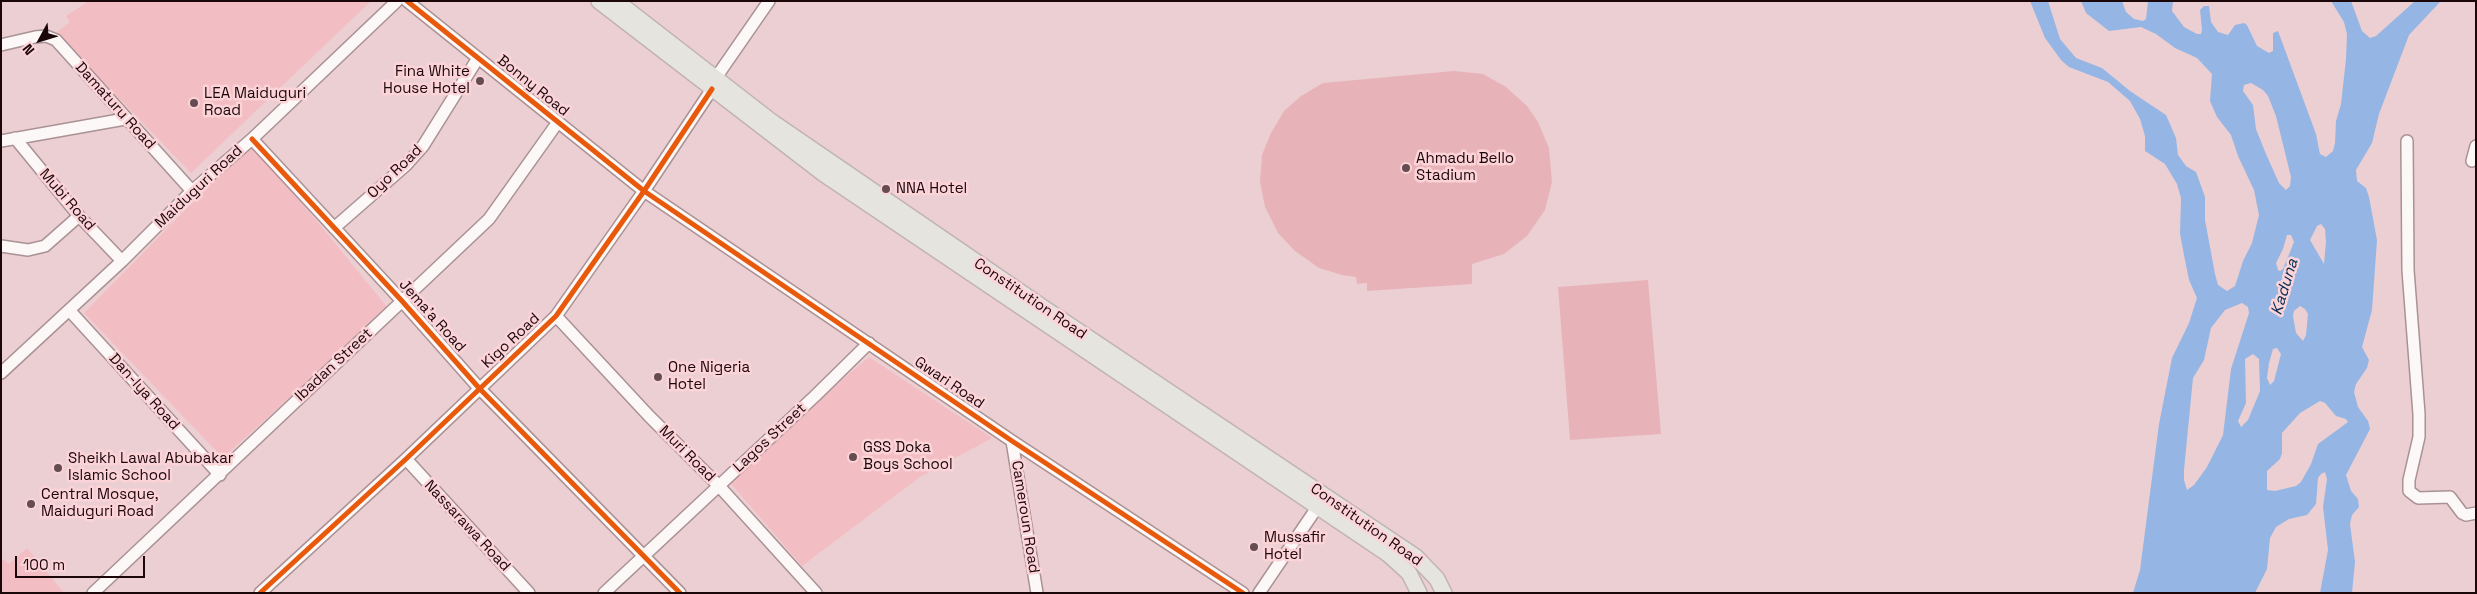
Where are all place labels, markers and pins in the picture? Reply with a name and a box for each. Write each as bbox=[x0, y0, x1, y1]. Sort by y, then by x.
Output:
place label: Fina White House Hotel bbox=[383, 63, 470, 98]
marker: Fina White House Hotel bbox=[474, 75, 486, 87]
place label: LEA Maiduguri Road bbox=[204, 85, 306, 120]
marker: LEA Maiduguri Road bbox=[188, 97, 200, 109]
place label: Ahmadu Bello Stadium bbox=[1416, 150, 1514, 185]
marker: Ahmadu Bello Stadium bbox=[1400, 162, 1412, 174]
place label: NNA Hotel bbox=[896, 180, 967, 198]
marker: NNA Hotel bbox=[880, 183, 892, 195]
place label: One Nigeria Hotel bbox=[668, 359, 750, 394]
marker: One Nigeria Hotel bbox=[652, 371, 664, 383]
place label: GSS Doka Boys School bbox=[863, 439, 953, 474]
place label: Sheikh Lawal Abubakar Islamic School bbox=[68, 450, 234, 485]
marker: GSS Doka Boys School bbox=[847, 451, 859, 463]
marker: Sheikh Lawal Abubakar Islamic School bbox=[52, 462, 64, 474]
place label: Central Mosque, Maiduguri Road bbox=[41, 486, 158, 521]
marker: Central Mosque, Maiduguri Road bbox=[25, 498, 37, 510]
place label: Mussafir Hotel bbox=[1264, 529, 1326, 564]
marker: Mussafir Hotel bbox=[1248, 541, 1260, 553]

